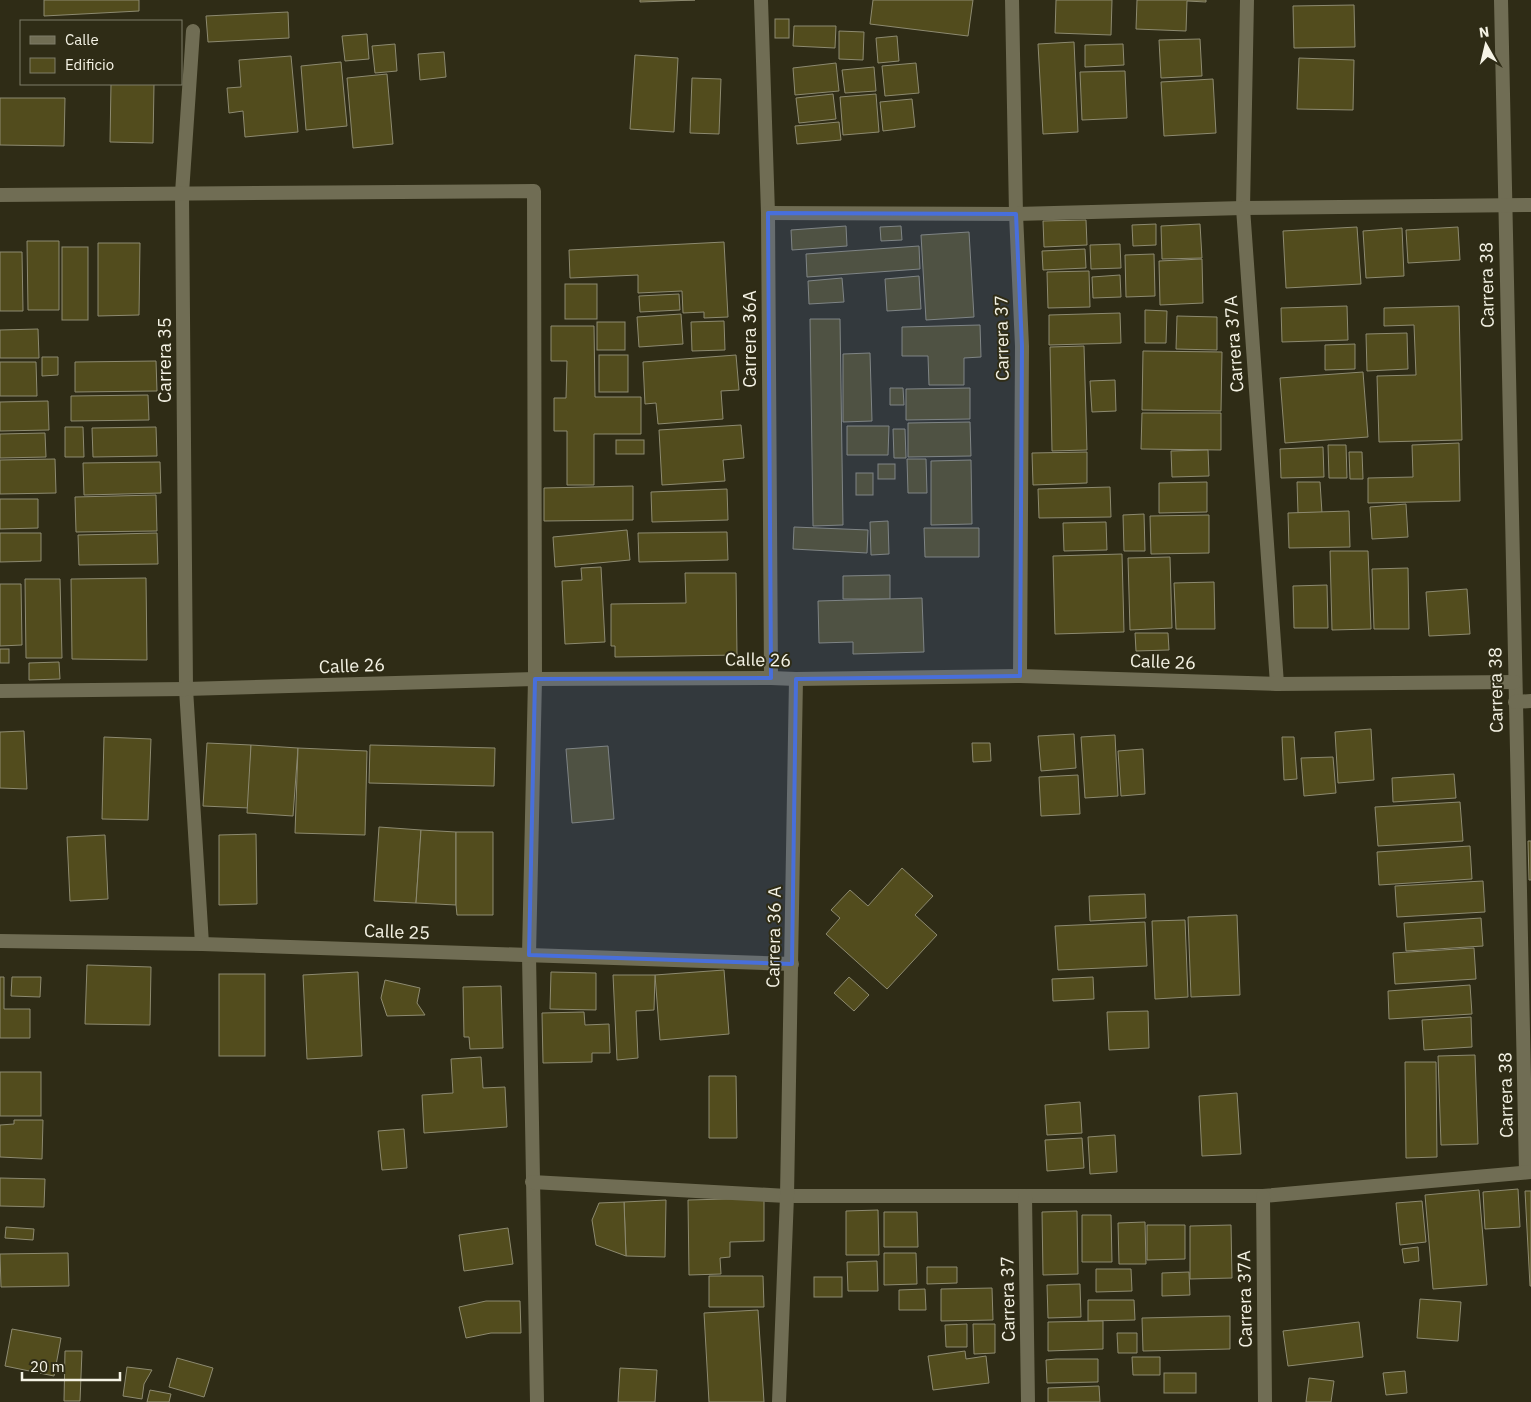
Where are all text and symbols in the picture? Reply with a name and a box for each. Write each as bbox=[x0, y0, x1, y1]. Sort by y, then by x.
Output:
legend bbox=[20, 20, 182, 85]
north arrow bbox=[1461, 20, 1511, 70]
text: N bbox=[1478, 23, 1490, 42]
text: Calle bbox=[65, 30, 99, 49]
text: Edificio bbox=[65, 55, 114, 74]
street label: Carrera 38 bbox=[1474, 242, 1499, 328]
street label: Carrera 36A bbox=[738, 290, 761, 388]
street label: Carrera 37A bbox=[1219, 294, 1248, 393]
street label: Carrera 37 bbox=[989, 295, 1014, 381]
street label: Carrera 35 bbox=[153, 317, 176, 403]
street label: Calle 26 bbox=[725, 647, 791, 672]
street label: Carrera 38 bbox=[1483, 647, 1508, 733]
street label: Calle 26 bbox=[1130, 649, 1197, 674]
street label: Calle 26 bbox=[318, 653, 385, 678]
street label: Carrera 36 A bbox=[761, 886, 786, 988]
street label: Calle 25 bbox=[364, 919, 431, 944]
street label: Carrera 38 bbox=[1493, 1052, 1518, 1138]
street label: Carrera 37A bbox=[1232, 1250, 1257, 1348]
street label: Carrera 37 bbox=[995, 1256, 1020, 1342]
scale bar bbox=[22, 1350, 120, 1382]
text: 20 m bbox=[30, 1357, 65, 1376]

